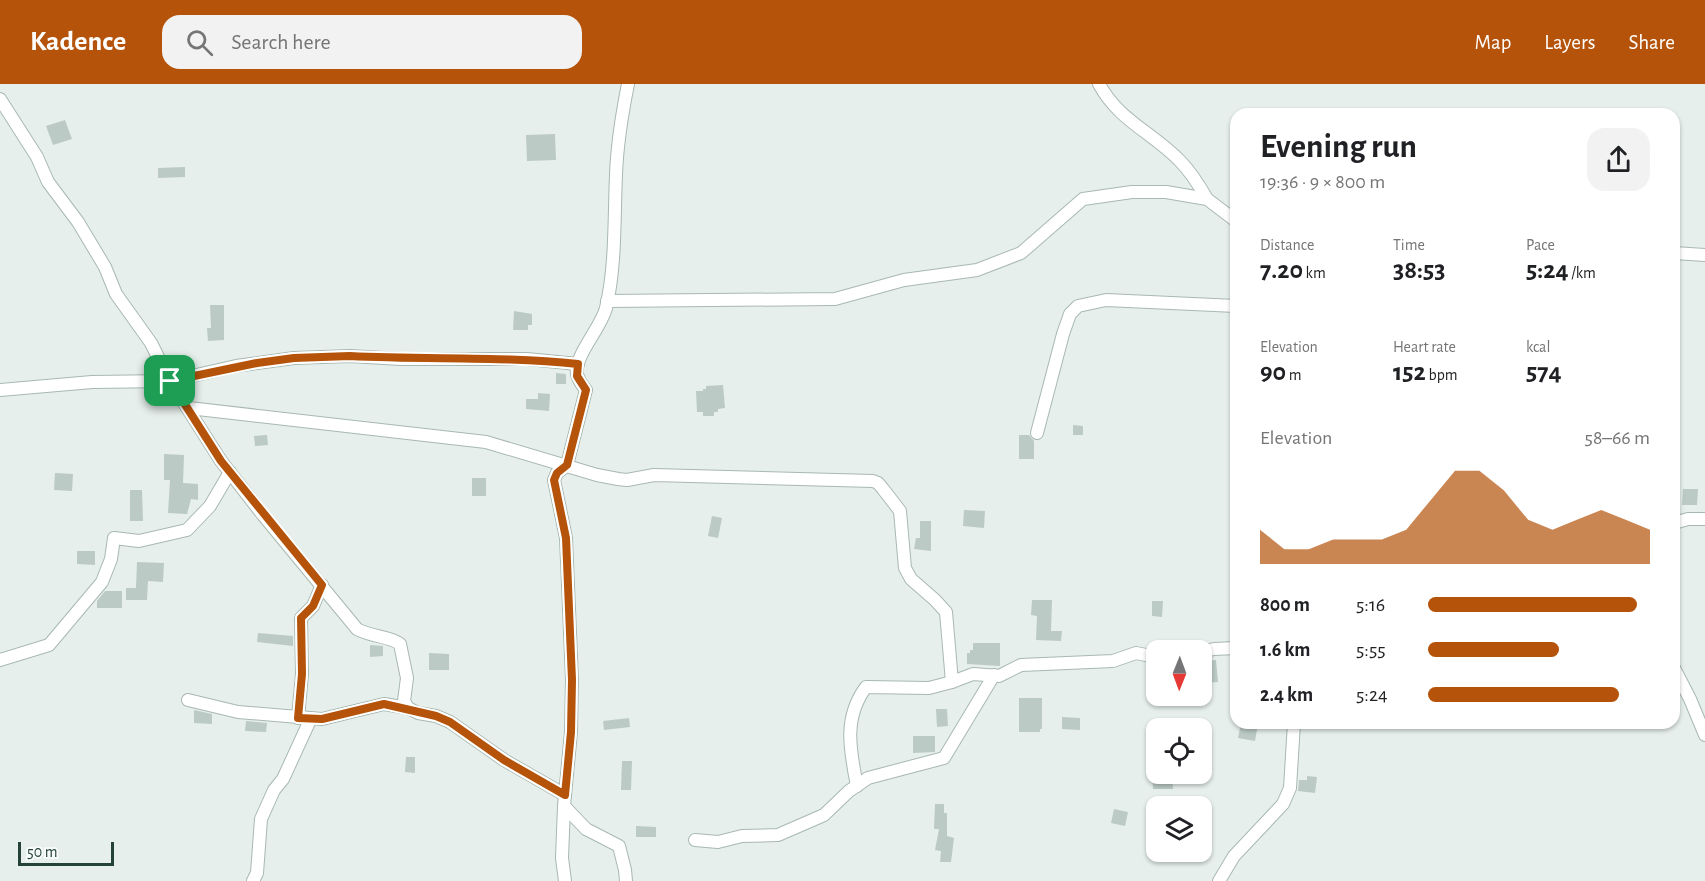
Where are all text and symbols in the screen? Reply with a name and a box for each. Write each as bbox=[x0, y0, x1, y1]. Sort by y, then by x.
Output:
search box bbox=[162, 15, 582, 69]
icon: search bbox=[183, 26, 216, 59]
text: Kadence bbox=[30, 28, 126, 56]
text: Search here bbox=[231, 31, 331, 53]
text: Map bbox=[1475, 32, 1511, 53]
text: Layers bbox=[1544, 32, 1595, 53]
text: Share bbox=[1628, 32, 1675, 53]
button: share bbox=[1587, 128, 1650, 191]
text: Evening run bbox=[1260, 131, 1417, 164]
text: 19:36 · 9 × 800 m bbox=[1260, 172, 1385, 192]
text: Distance bbox=[1260, 237, 1314, 253]
text: Time bbox=[1393, 237, 1425, 253]
text: Pace bbox=[1526, 237, 1555, 253]
text: 7.20 bbox=[1260, 257, 1303, 283]
text: 38:53 bbox=[1393, 257, 1445, 283]
text: 5:24 bbox=[1526, 257, 1569, 283]
text: km bbox=[1303, 265, 1326, 281]
text: /km bbox=[1569, 265, 1596, 281]
text: Elevation bbox=[1260, 339, 1318, 355]
text: Heart rate bbox=[1393, 339, 1456, 355]
text: kcal bbox=[1526, 339, 1550, 355]
pin bbox=[144, 355, 195, 406]
text: 90 bbox=[1260, 359, 1286, 385]
text: 152 bbox=[1393, 359, 1426, 385]
text: 574 bbox=[1526, 359, 1562, 385]
icon: arrive bbox=[153, 364, 186, 397]
text: m bbox=[1286, 367, 1302, 383]
text: bpm bbox=[1426, 367, 1458, 383]
text: Elevation bbox=[1260, 428, 1332, 448]
text: 58–66 m bbox=[1585, 428, 1650, 448]
text: 800 m bbox=[1260, 595, 1310, 615]
text: 5:16 bbox=[1356, 595, 1385, 615]
north arrow bbox=[1146, 640, 1212, 706]
map controls bbox=[1146, 640, 1212, 862]
text: 1.6 km bbox=[1260, 640, 1311, 660]
text: 5:55 bbox=[1356, 640, 1386, 660]
text: 2.4 km bbox=[1260, 685, 1313, 705]
text: 5:24 bbox=[1356, 685, 1388, 705]
button: locate bbox=[1146, 718, 1212, 784]
button: layers bbox=[1146, 796, 1212, 862]
scale bar bbox=[18, 839, 114, 866]
text: 50 m bbox=[27, 844, 58, 860]

